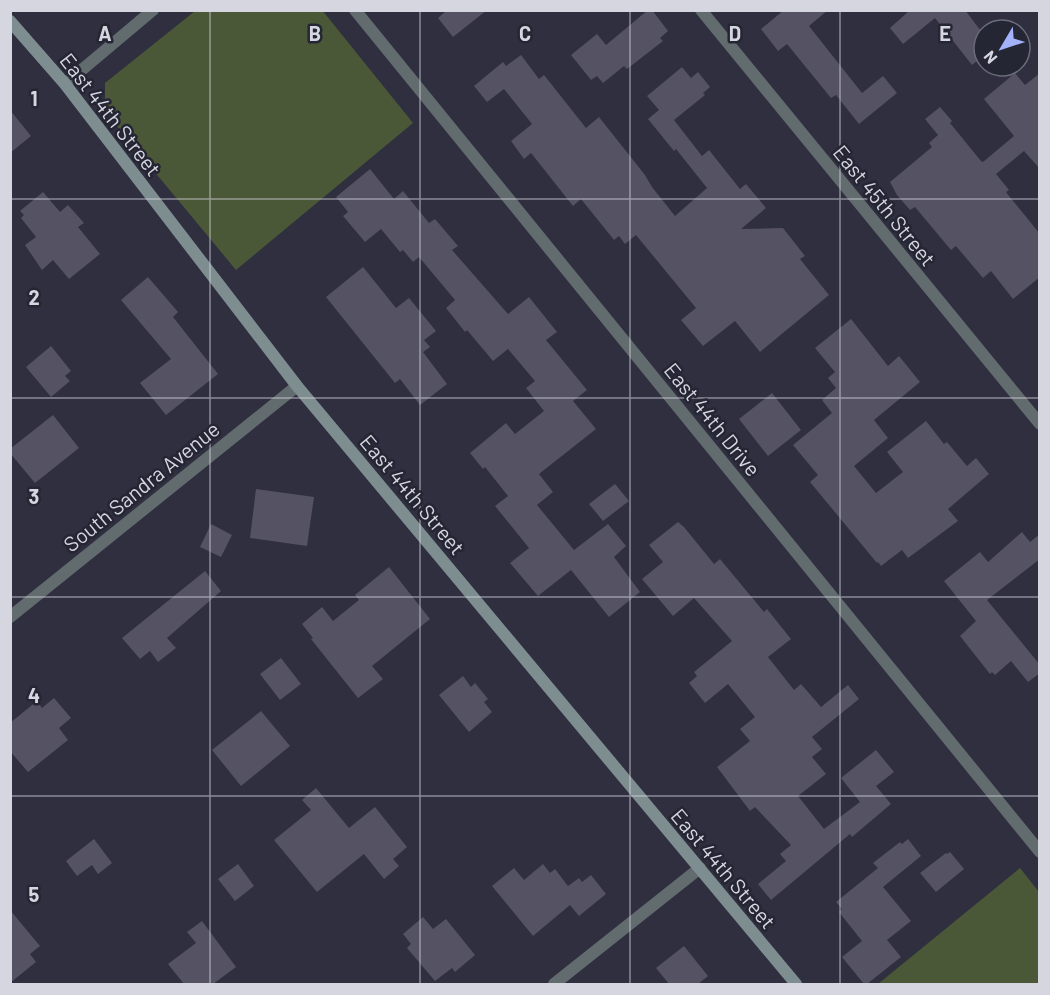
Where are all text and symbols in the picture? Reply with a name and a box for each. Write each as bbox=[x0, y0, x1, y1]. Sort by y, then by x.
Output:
north arrow bbox=[972, 18, 1032, 78]
text: A bbox=[98, 21, 112, 45]
text: B bbox=[309, 21, 321, 45]
text: C bbox=[519, 21, 531, 45]
text: D bbox=[729, 21, 741, 45]
text: E bbox=[939, 21, 951, 45]
street label: East 44th Street bbox=[55, 48, 167, 180]
text: N bbox=[979, 48, 1001, 68]
text: 1 bbox=[30, 86, 38, 110]
street label: East 45th Street bbox=[829, 140, 941, 270]
text: 2 bbox=[28, 285, 40, 309]
street label: East 44th Drive bbox=[660, 357, 766, 481]
street label: South Sandra Avenue bbox=[58, 416, 224, 556]
street label: East 44th Street bbox=[356, 429, 470, 559]
text: 3 bbox=[29, 484, 39, 508]
text: 4 bbox=[28, 683, 40, 707]
street label: East 44th Street bbox=[667, 803, 781, 933]
text: 5 bbox=[29, 882, 40, 906]

